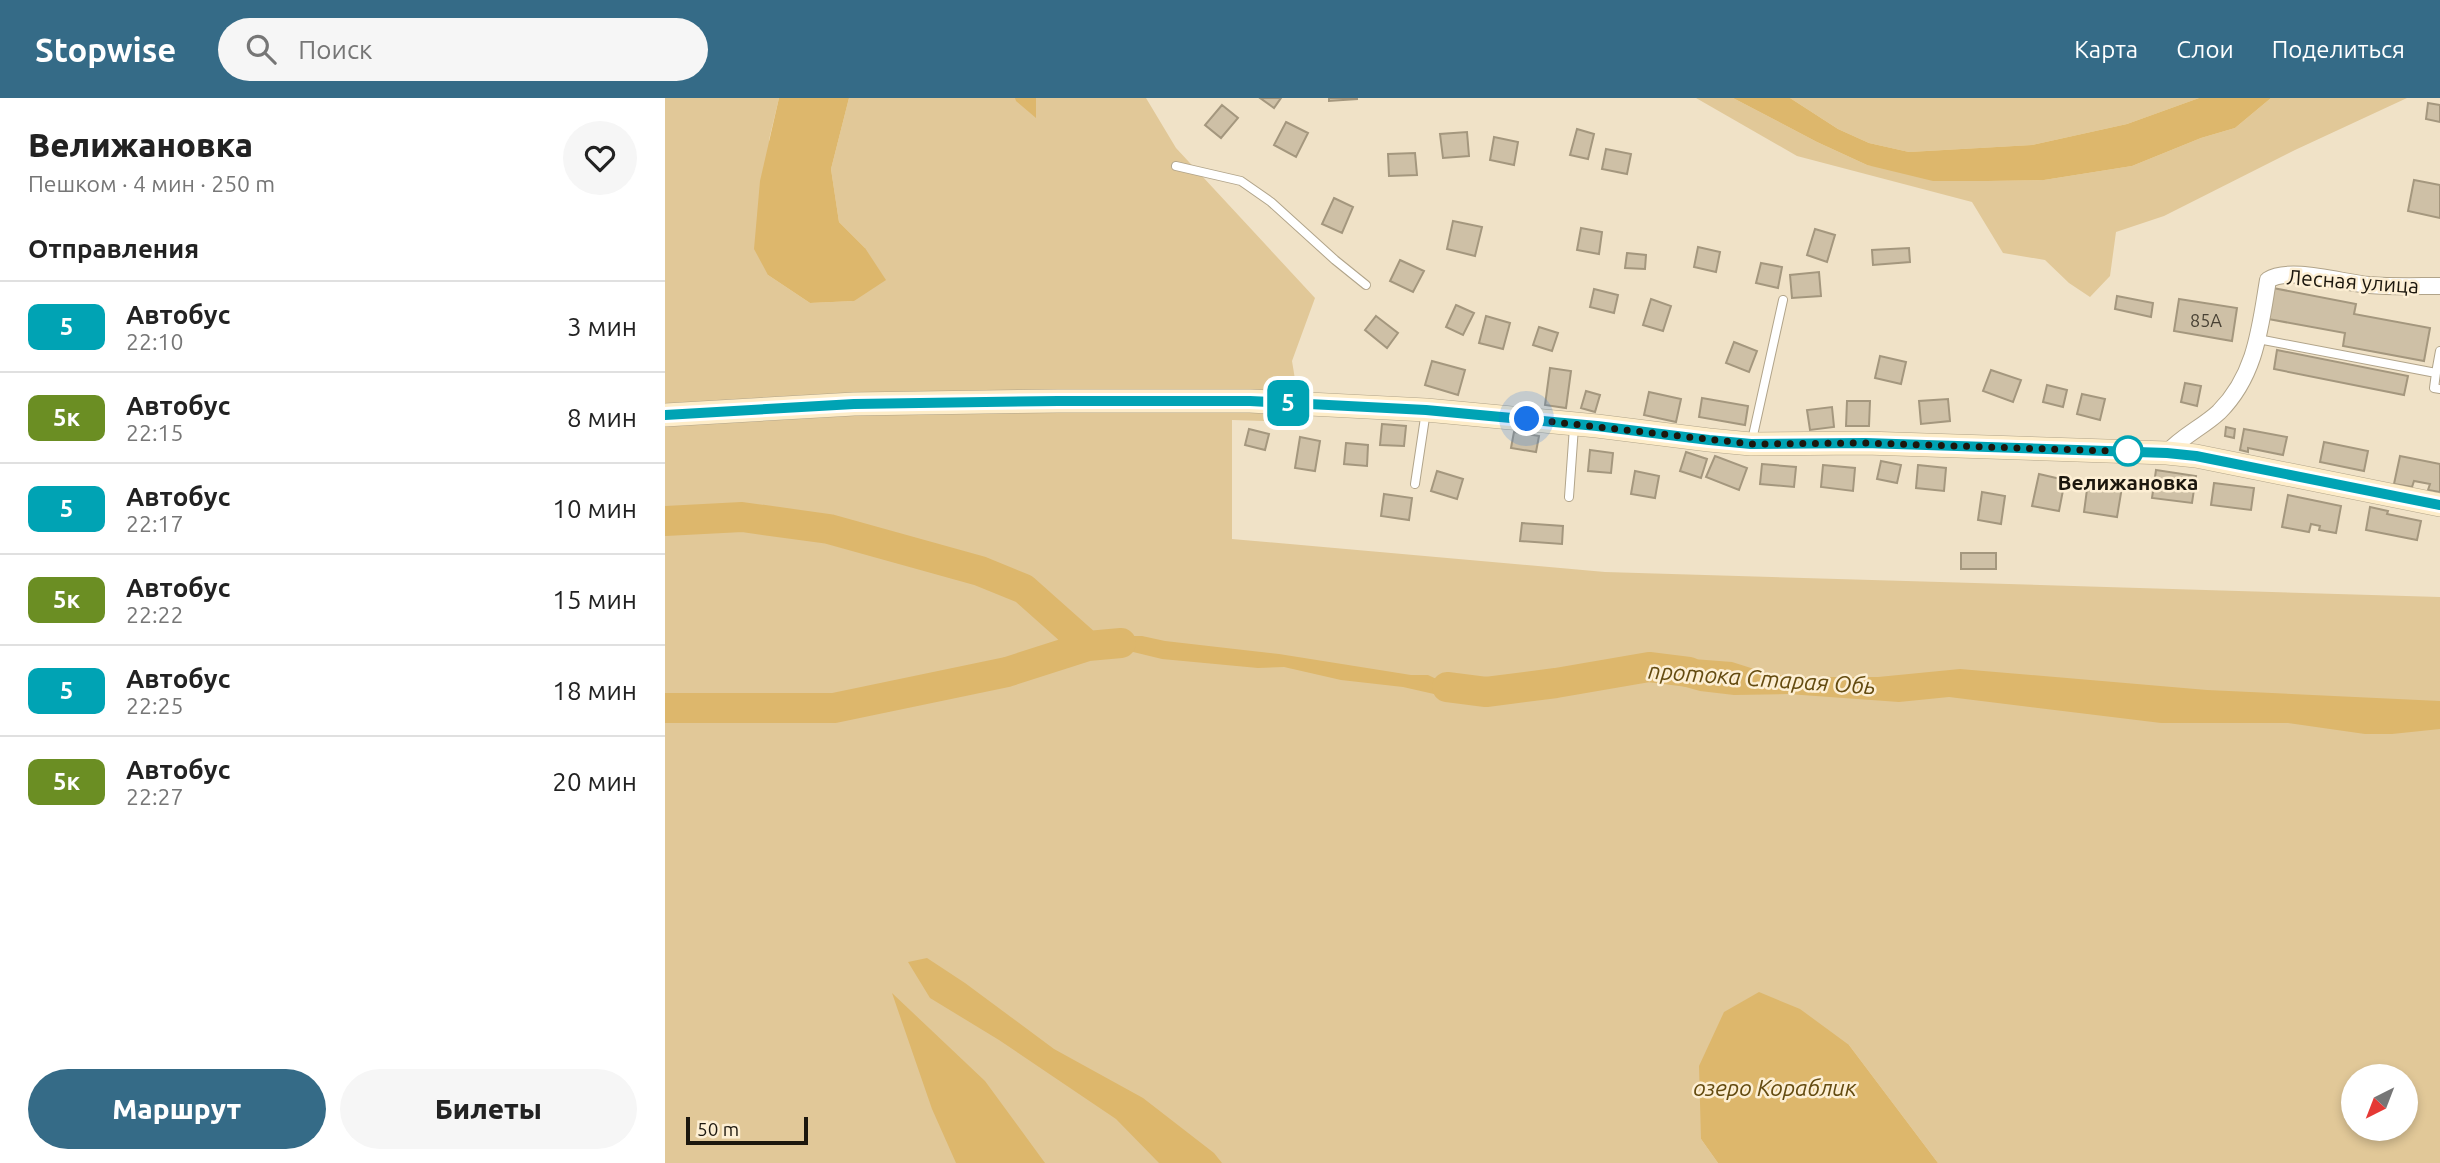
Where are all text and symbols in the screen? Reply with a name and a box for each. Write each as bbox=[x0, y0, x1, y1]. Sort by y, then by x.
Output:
search box bbox=[218, 18, 708, 81]
icon: search bbox=[242, 30, 280, 68]
text: Stopwise bbox=[35, 31, 176, 68]
text: Поиск bbox=[298, 35, 372, 64]
text: Карта bbox=[2074, 36, 2138, 63]
text: Слои bbox=[2176, 36, 2234, 63]
text: Поделиться bbox=[2272, 36, 2405, 63]
button: heart bbox=[563, 121, 637, 195]
text: Велижановка bbox=[28, 126, 253, 163]
text: Пешком · 4 мин · 250 m bbox=[28, 171, 275, 196]
text: Отправления bbox=[28, 234, 199, 263]
street label: Лесная улица bbox=[2286, 264, 2420, 298]
text: Автобус bbox=[126, 300, 230, 329]
house number: 85А bbox=[2190, 310, 2222, 330]
text: 3 мин bbox=[567, 312, 637, 341]
text: 5 bbox=[60, 313, 73, 340]
text: 22:10 bbox=[126, 329, 184, 354]
line badge: 5 bbox=[1265, 380, 1311, 426]
text: 5 bbox=[1281, 389, 1295, 416]
text: Автобус bbox=[126, 391, 230, 420]
your location bbox=[1509, 401, 1544, 436]
text: 8 мин bbox=[567, 403, 637, 432]
text: 5к bbox=[53, 404, 80, 431]
text: 22:15 bbox=[126, 420, 184, 445]
marker: Велижановка bbox=[2113, 436, 2143, 466]
place label: Велижановка bbox=[2058, 470, 2198, 494]
text: Автобус bbox=[126, 482, 230, 511]
text: 10 мин bbox=[552, 494, 637, 523]
text: 5 bbox=[60, 495, 73, 522]
text: 22:17 bbox=[126, 511, 184, 536]
text: Автобус bbox=[126, 573, 230, 602]
text: 15 мин bbox=[552, 585, 637, 614]
text: 5к bbox=[53, 586, 80, 613]
text: 22:22 bbox=[126, 602, 184, 627]
water label: протока Старая Обь bbox=[1647, 658, 1877, 698]
text: Автобус bbox=[126, 664, 230, 693]
text: 18 мин bbox=[552, 676, 637, 705]
text: 5 bbox=[60, 677, 73, 704]
text: 22:25 bbox=[126, 693, 184, 718]
text: Автобус bbox=[126, 755, 230, 784]
text: 20 мин bbox=[552, 767, 637, 796]
text: 5к bbox=[53, 768, 80, 795]
text: 22:27 bbox=[126, 784, 184, 809]
north arrow bbox=[2341, 1064, 2419, 1141]
map controls bbox=[2341, 1064, 2418, 1141]
button: Маршрут bbox=[28, 1069, 326, 1149]
button: Билеты bbox=[340, 1069, 637, 1149]
water label: озеро Кораблик bbox=[1693, 1075, 1857, 1100]
scale bar bbox=[686, 1114, 809, 1146]
text: 50 m bbox=[697, 1118, 739, 1140]

